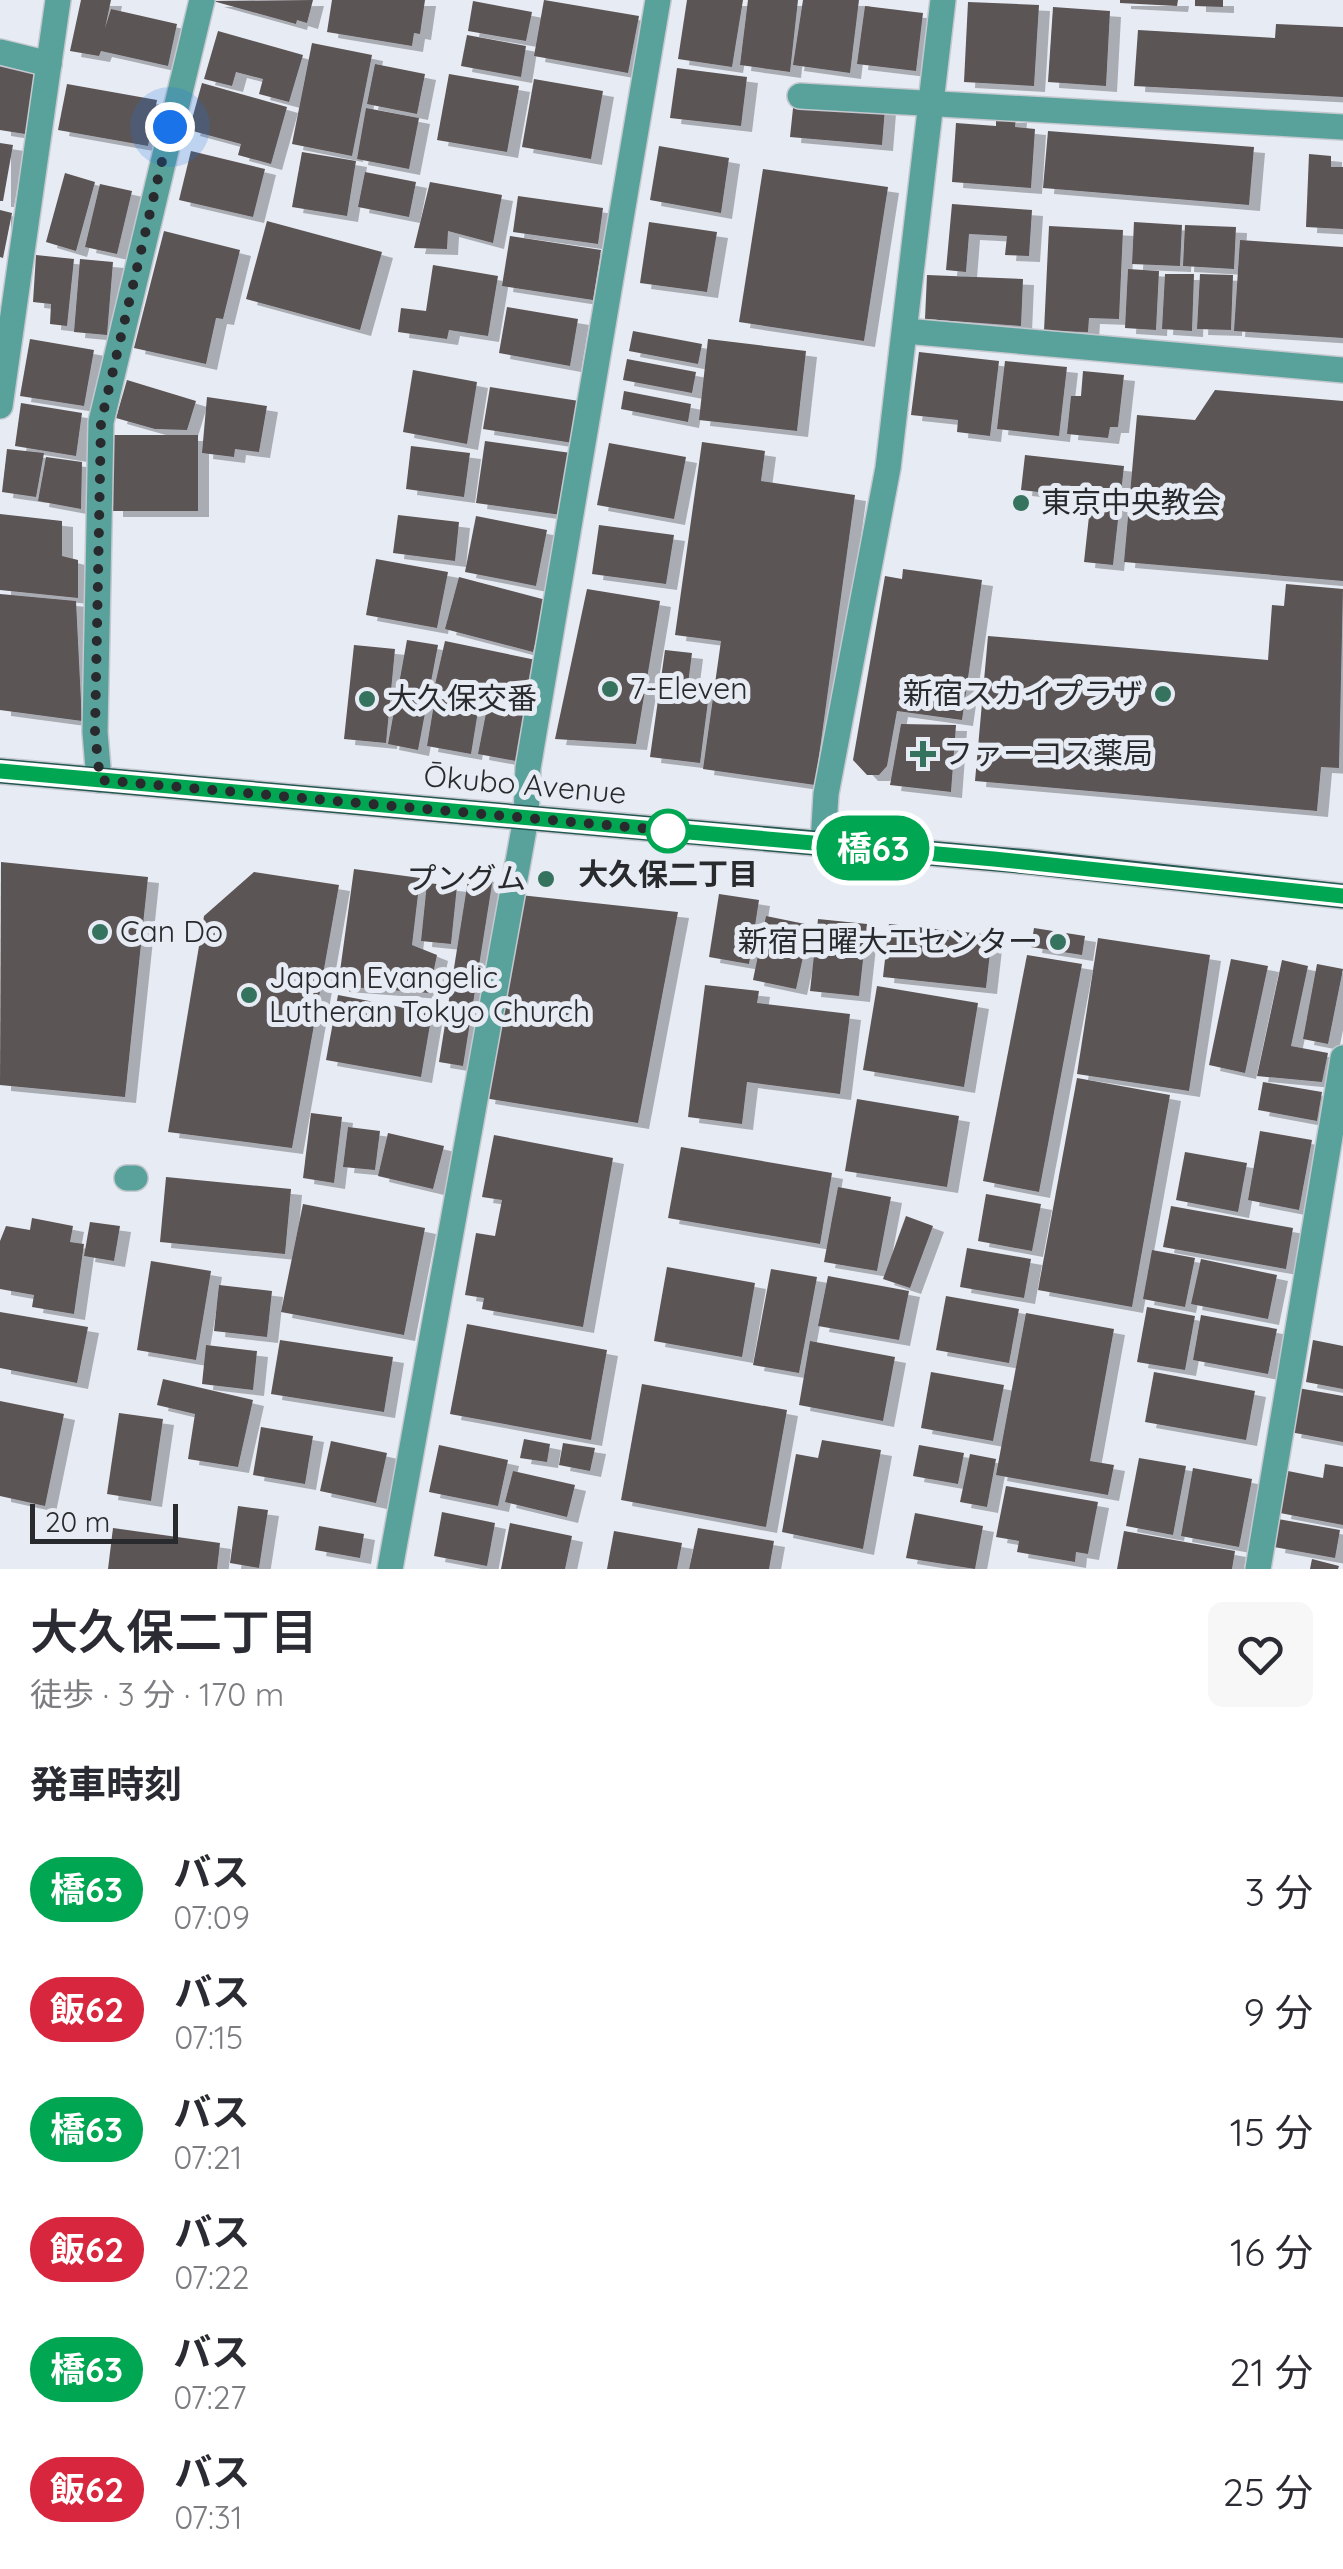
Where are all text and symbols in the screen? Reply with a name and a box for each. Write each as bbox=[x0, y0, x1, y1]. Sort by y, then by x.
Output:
your location bbox=[145, 102, 195, 152]
place label: 東京中央教会 bbox=[1041, 483, 1221, 521]
marker: 東京中央教会 bbox=[1010, 492, 1032, 514]
place label: 7-Eleven bbox=[630, 669, 748, 707]
place label: 新宿スカイプラザ bbox=[903, 674, 1143, 712]
marker: 7-Eleven bbox=[599, 678, 621, 700]
place label: 大久保交番 bbox=[387, 679, 537, 717]
marker: 新宿スカイプラザ bbox=[1152, 683, 1174, 705]
marker: 大久保交番 bbox=[356, 688, 378, 710]
place label: ファーコス薬局 bbox=[943, 734, 1153, 772]
marker: ファーコス薬局 bbox=[912, 743, 934, 765]
street label: Ōkubo Avenue bbox=[422, 756, 628, 812]
marker: 大久保二丁目 bbox=[647, 810, 689, 852]
line badge: 橋63 bbox=[816, 816, 930, 880]
text: 橋63 bbox=[836, 826, 910, 870]
place label: 大久保二丁目 bbox=[578, 855, 758, 893]
place label: プングム bbox=[407, 859, 526, 897]
marker: プングム bbox=[535, 868, 557, 890]
place label: Can Do bbox=[120, 912, 223, 950]
marker: Can Do bbox=[89, 921, 111, 943]
place label: 新宿日曜大工センター bbox=[738, 922, 1038, 960]
marker: 新宿日曜大工センター bbox=[1047, 931, 1069, 953]
place label: Japan Evangelic Lutheran Tokyo Church bbox=[269, 958, 590, 1030]
marker: Japan Evangelic Lutheran Tokyo Church bbox=[238, 984, 260, 1006]
scale bar bbox=[30, 1499, 178, 1543]
text: 20 m bbox=[45, 1504, 110, 1539]
text: 大久保二丁目 bbox=[30, 1601, 318, 1661]
button: heart bbox=[1208, 1602, 1313, 1707]
text: 徒歩 · 3 分 · 170 m bbox=[30, 1674, 284, 1714]
text: 発車時刻 bbox=[30, 1760, 182, 1808]
text: バス bbox=[173, 1848, 249, 1896]
text: 橋63 bbox=[50, 1867, 123, 1911]
text: 3 分 bbox=[1245, 1868, 1313, 1916]
text: 07:09 bbox=[173, 1897, 250, 1937]
text: バス bbox=[174, 1968, 250, 2016]
text: 飯62 bbox=[50, 1987, 124, 2031]
text: 9 分 bbox=[1243, 1988, 1313, 2036]
text: 07:15 bbox=[174, 2017, 243, 2057]
text: バス bbox=[173, 2088, 249, 2136]
text: 橋63 bbox=[50, 2107, 123, 2151]
text: 15 分 bbox=[1230, 2108, 1313, 2156]
text: 07:21 bbox=[173, 2137, 242, 2177]
text: バス bbox=[174, 2208, 250, 2256]
text: 飯62 bbox=[50, 2227, 124, 2271]
text: 16 分 bbox=[1230, 2228, 1313, 2276]
text: 07:22 bbox=[174, 2257, 249, 2297]
text: バス bbox=[173, 2328, 249, 2376]
text: 橋63 bbox=[50, 2347, 123, 2391]
text: 21 分 bbox=[1230, 2348, 1313, 2396]
text: 07:27 bbox=[173, 2377, 246, 2417]
text: バス bbox=[174, 2448, 250, 2496]
text: 飯62 bbox=[50, 2467, 124, 2511]
text: 25 分 bbox=[1223, 2468, 1313, 2516]
text: 07:31 bbox=[174, 2497, 243, 2537]

